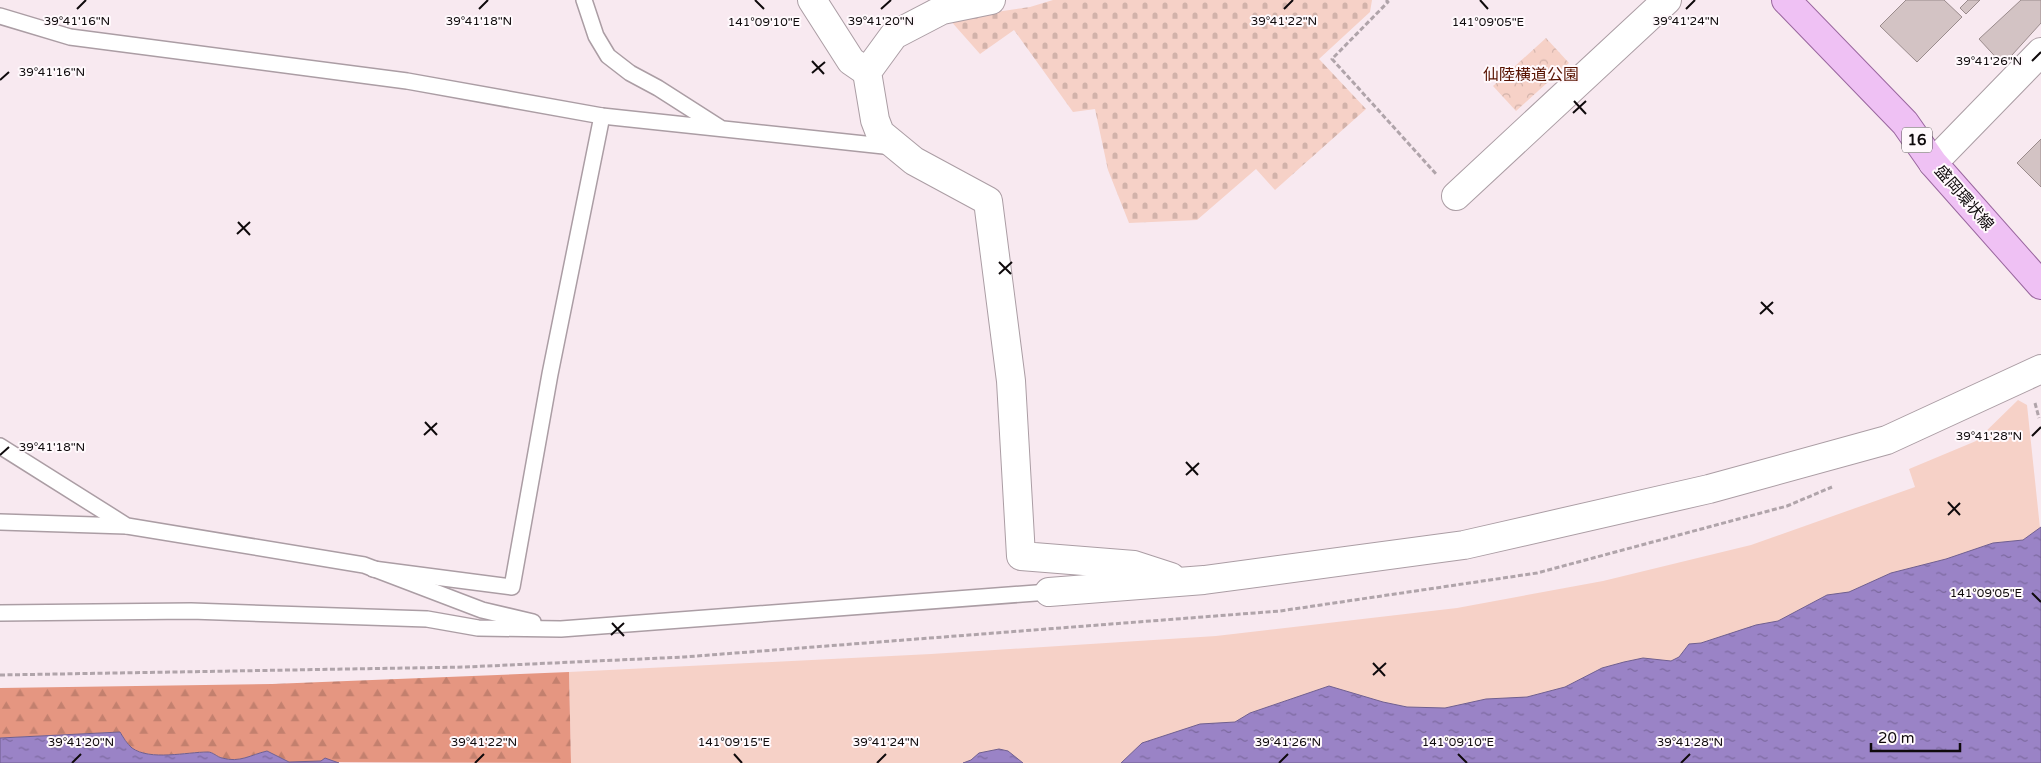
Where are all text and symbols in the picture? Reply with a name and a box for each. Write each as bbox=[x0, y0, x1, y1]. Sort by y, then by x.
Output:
text: 39°41'16"N bbox=[44, 14, 110, 28]
text: 39°41'18"N bbox=[446, 14, 512, 28]
text: 39°41'20"N bbox=[848, 14, 914, 28]
text: 39°41'22"N bbox=[1251, 14, 1317, 28]
text: 39°41'24"N bbox=[1653, 14, 1719, 28]
text: 141°09'10"E bbox=[728, 15, 801, 29]
text: 141°09'05"E bbox=[1452, 15, 1525, 29]
text: 39°41'26"N bbox=[1956, 54, 2022, 68]
text: 39°41'16"N bbox=[19, 65, 85, 79]
park label: 仙陸横道公園 bbox=[1483, 65, 1579, 85]
road number: 16 bbox=[1902, 128, 1932, 152]
street label: 盛岡環状線 bbox=[1930, 161, 1998, 235]
text: 39°41'28"N bbox=[1956, 429, 2022, 443]
text: 39°41'18"N bbox=[19, 440, 85, 454]
text: 141°09'05"E bbox=[1950, 586, 2023, 600]
scale bar bbox=[1871, 720, 1960, 752]
text: 20 m bbox=[1878, 729, 1915, 747]
text: 39°41'20"N bbox=[48, 735, 114, 749]
text: 39°41'22"N bbox=[451, 735, 517, 749]
text: 141°09'15"E bbox=[698, 735, 771, 749]
text: 39°41'24"N bbox=[853, 735, 919, 749]
text: 39°41'26"N bbox=[1255, 735, 1321, 749]
text: 141°09'10"E bbox=[1422, 735, 1495, 749]
text: 39°41'28"N bbox=[1657, 735, 1723, 749]

